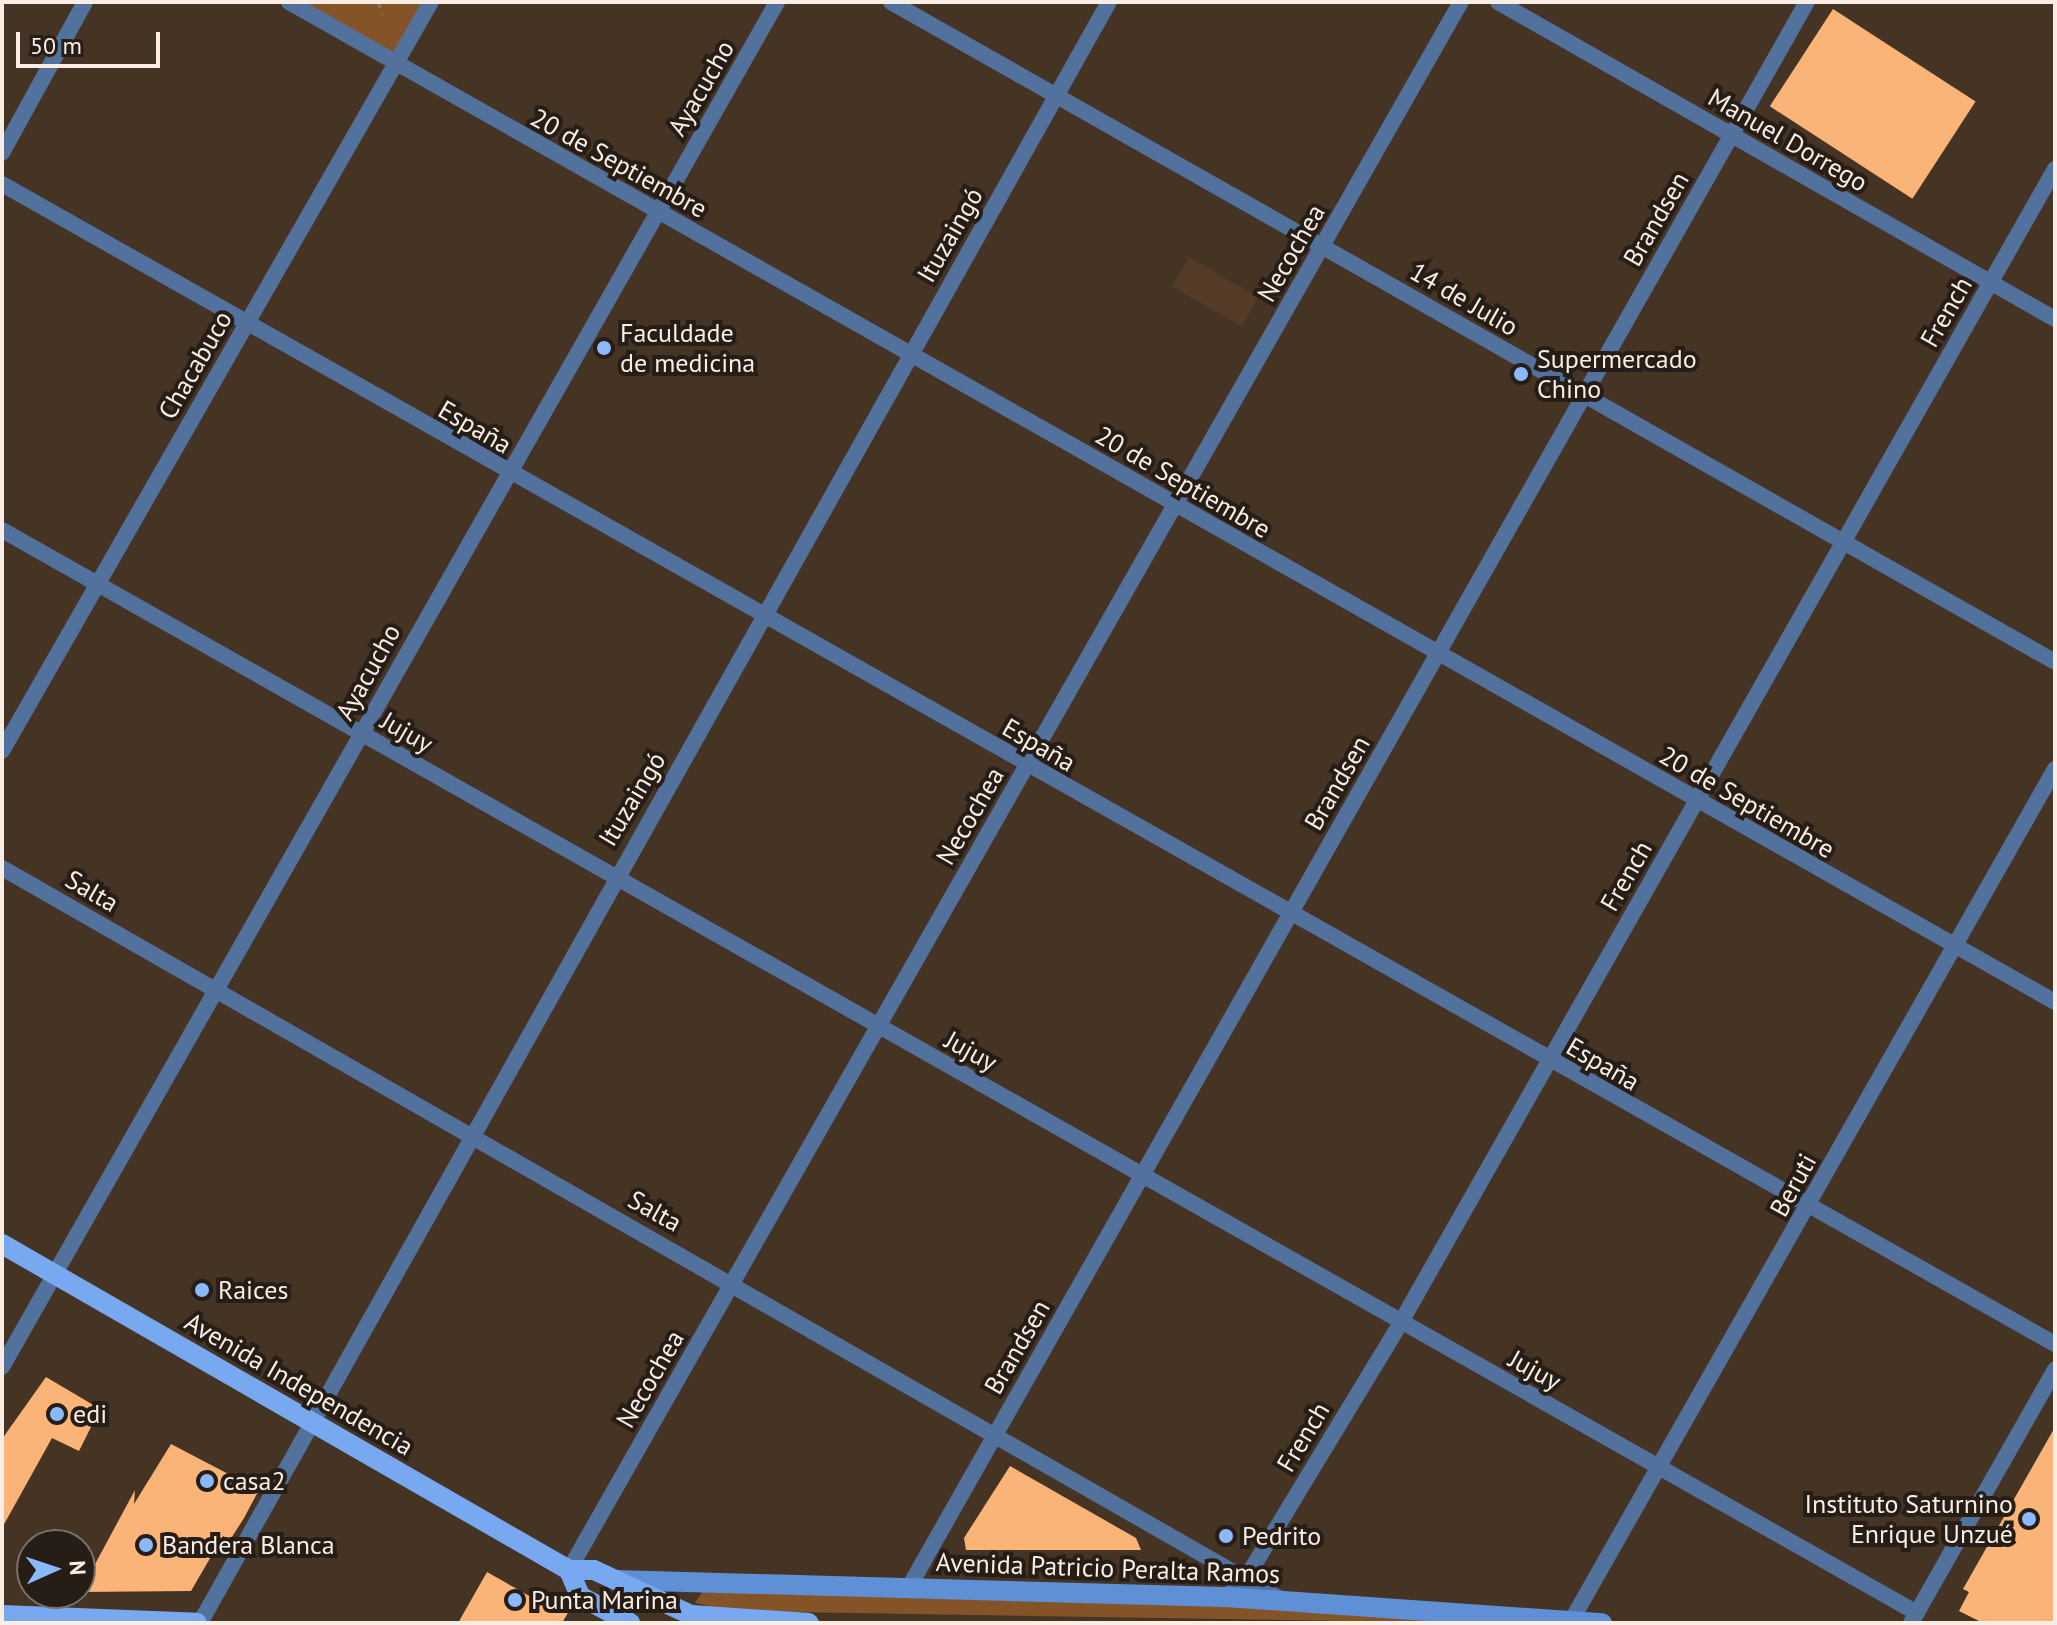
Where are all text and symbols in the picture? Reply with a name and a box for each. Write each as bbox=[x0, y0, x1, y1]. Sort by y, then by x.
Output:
scale bar bbox=[20, 16, 164, 66]
text: 50 m bbox=[30, 30, 82, 61]
street label: Ayacucho bbox=[661, 35, 741, 141]
street label: Manuel Dorrego bbox=[1703, 82, 1873, 198]
street label: 20 de Septiembre bbox=[525, 102, 713, 224]
street label: Brandsen bbox=[1617, 166, 1695, 272]
street label: Ituzaingó bbox=[910, 182, 990, 288]
street label: Necochea bbox=[1251, 199, 1331, 307]
street label: 14 de Julio bbox=[1404, 256, 1524, 342]
street label: French bbox=[1914, 271, 1978, 353]
street label: Chacabuco bbox=[152, 305, 238, 425]
place label: Faculdade de medicina bbox=[620, 317, 755, 378]
marker: Faculdade de medicina bbox=[595, 339, 613, 357]
place label: Supermercado Chino bbox=[1537, 343, 1697, 404]
marker: Supermercado Chino bbox=[1512, 365, 1530, 383]
street label: España bbox=[433, 394, 517, 460]
street label: 20 de Septiembre bbox=[1090, 419, 1276, 545]
street label: Ayacucho bbox=[329, 619, 407, 725]
street label: Jujuy bbox=[376, 705, 438, 759]
street label: España bbox=[997, 712, 1081, 778]
street label: Brandsen bbox=[1298, 730, 1376, 836]
street label: 20 de Septiembre bbox=[1654, 739, 1840, 865]
street label: Ituzaingó bbox=[592, 746, 672, 852]
street label: Necochea bbox=[930, 762, 1010, 870]
street label: French bbox=[1594, 835, 1658, 917]
street label: Salta bbox=[60, 863, 124, 919]
street label: Jujuy bbox=[940, 1024, 1002, 1078]
street label: España bbox=[1561, 1031, 1645, 1097]
street label: Beruti bbox=[1763, 1148, 1823, 1222]
street label: Salta bbox=[623, 1184, 687, 1238]
place label: Raices bbox=[218, 1274, 288, 1306]
marker: Raices bbox=[193, 1281, 211, 1299]
street label: Brandsen bbox=[978, 1294, 1056, 1400]
street label: Avenida Independencia bbox=[179, 1306, 419, 1462]
street label: Necochea bbox=[610, 1325, 690, 1433]
street label: Jujuy bbox=[1504, 1343, 1566, 1397]
street label: French bbox=[1270, 1397, 1336, 1477]
place label: edi bbox=[73, 1398, 107, 1430]
marker: edi bbox=[48, 1405, 66, 1423]
place label: casa2 bbox=[223, 1465, 286, 1497]
marker: casa2 bbox=[198, 1472, 216, 1490]
place label: Instituto Saturnino Enrique Unzué bbox=[1805, 1488, 2013, 1550]
marker: Instituto Saturnino Enrique Unzué bbox=[2020, 1510, 2038, 1528]
place label: Pedrito bbox=[1242, 1520, 1321, 1552]
marker: Pedrito bbox=[1217, 1527, 1235, 1545]
north arrow bbox=[16, 1529, 96, 1609]
place label: Bandera Blanca bbox=[162, 1529, 335, 1561]
marker: Bandera Blanca bbox=[137, 1536, 155, 1554]
street label: Avenida Patricio Peralta Ramos bbox=[935, 1546, 1281, 1590]
text: N bbox=[64, 1560, 92, 1576]
place label: Punta Marina bbox=[531, 1584, 678, 1616]
marker: Punta Marina bbox=[506, 1591, 524, 1609]

